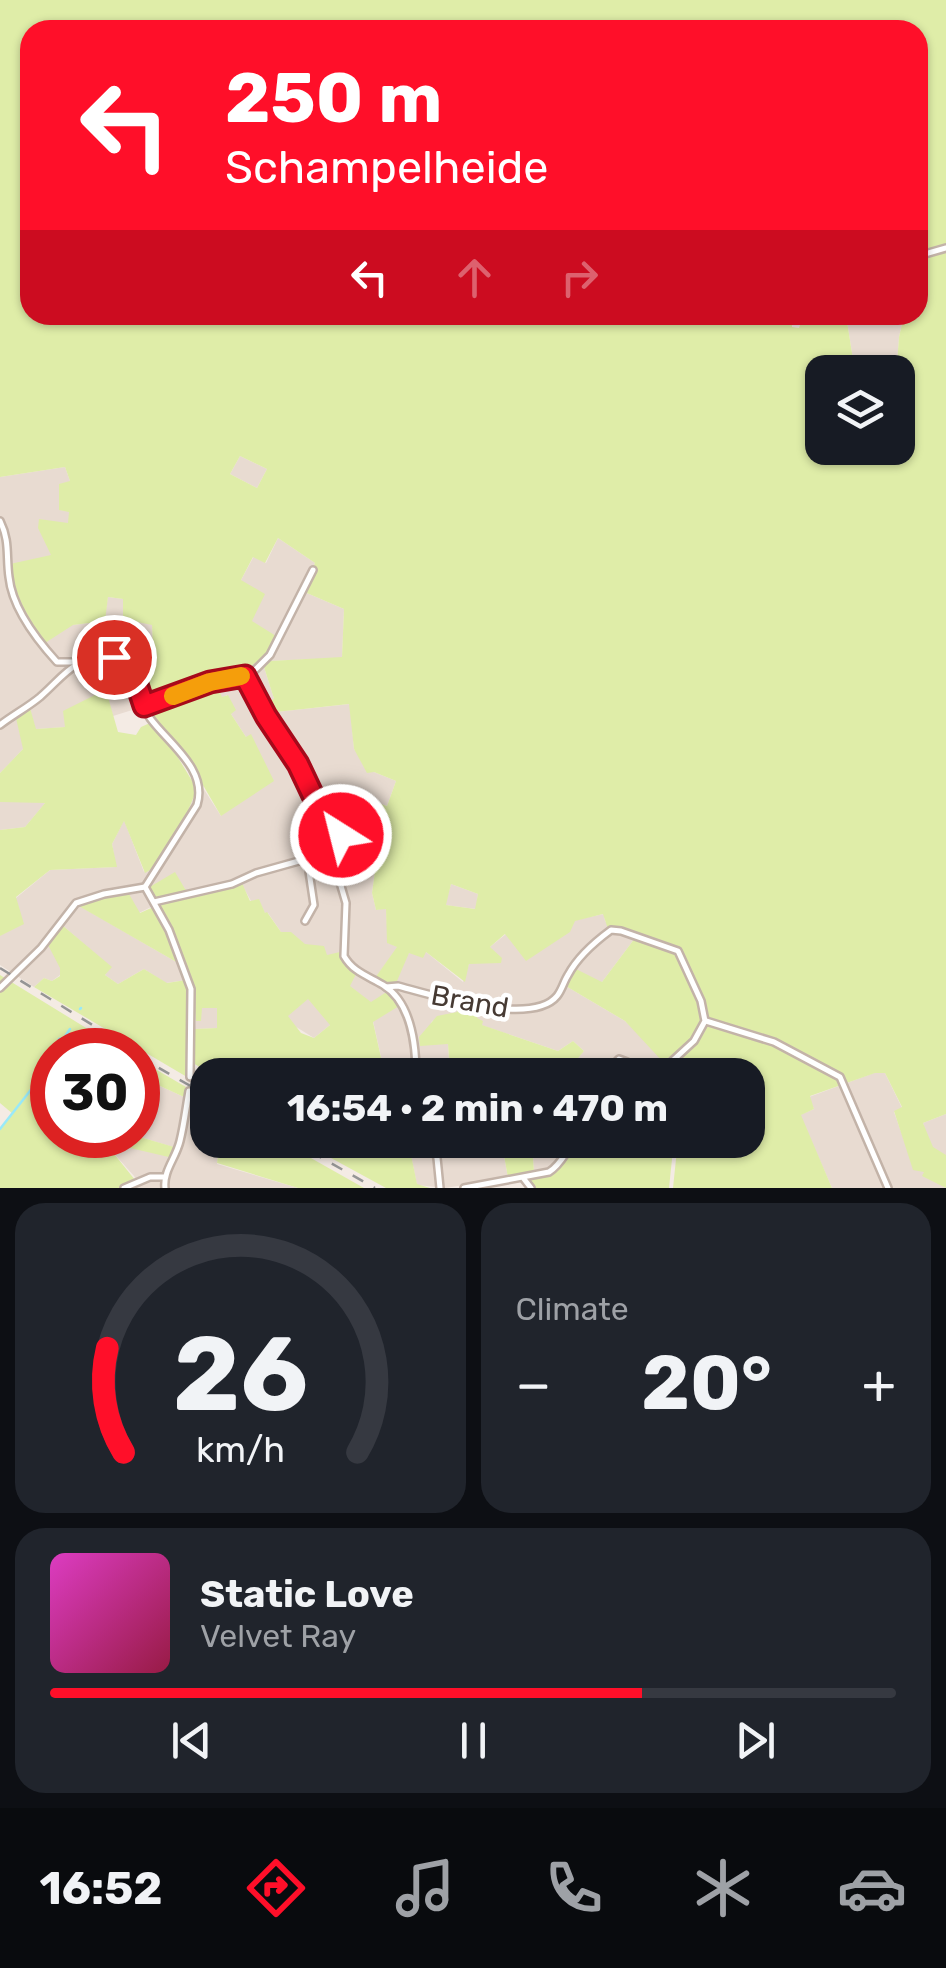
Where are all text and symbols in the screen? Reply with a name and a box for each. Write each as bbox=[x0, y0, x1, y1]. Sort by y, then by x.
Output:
text: 250 m bbox=[225, 57, 442, 140]
icon: left bbox=[60, 60, 190, 190]
text: Schampelheide bbox=[225, 141, 549, 194]
icon: left bbox=[342, 250, 397, 305]
icon: ahead bbox=[447, 250, 502, 305]
icon: right bbox=[552, 250, 607, 305]
map controls bbox=[805, 355, 915, 465]
button: layers bbox=[805, 355, 915, 465]
pin bbox=[72, 615, 157, 700]
icon: arrive bbox=[87, 630, 142, 685]
position arrow bbox=[289, 783, 393, 887]
street label: Brand bbox=[429, 978, 511, 1025]
speed limit sign: 30 bbox=[30, 1028, 160, 1158]
text: 16:54 · 2 min · 470 m bbox=[287, 1085, 668, 1131]
text: Climate bbox=[516, 1290, 629, 1328]
text: 26 bbox=[173, 1313, 308, 1436]
text: 20° bbox=[641, 1339, 772, 1428]
text: − bbox=[516, 1352, 551, 1417]
text: + bbox=[862, 1352, 896, 1417]
text: km/h bbox=[196, 1429, 285, 1471]
text: Static Love bbox=[200, 1571, 414, 1617]
text: Velvet Ray bbox=[200, 1617, 356, 1655]
icon: previous bbox=[164, 1713, 219, 1768]
icon: pause bbox=[446, 1713, 501, 1768]
icon: next bbox=[728, 1713, 783, 1768]
icon: directions bbox=[241, 1853, 311, 1923]
icon: music bbox=[390, 1853, 460, 1923]
icon: phone bbox=[539, 1853, 609, 1923]
icon: climate bbox=[688, 1853, 758, 1923]
icon: car bbox=[837, 1853, 907, 1923]
text: 16:52 bbox=[39, 1862, 163, 1915]

